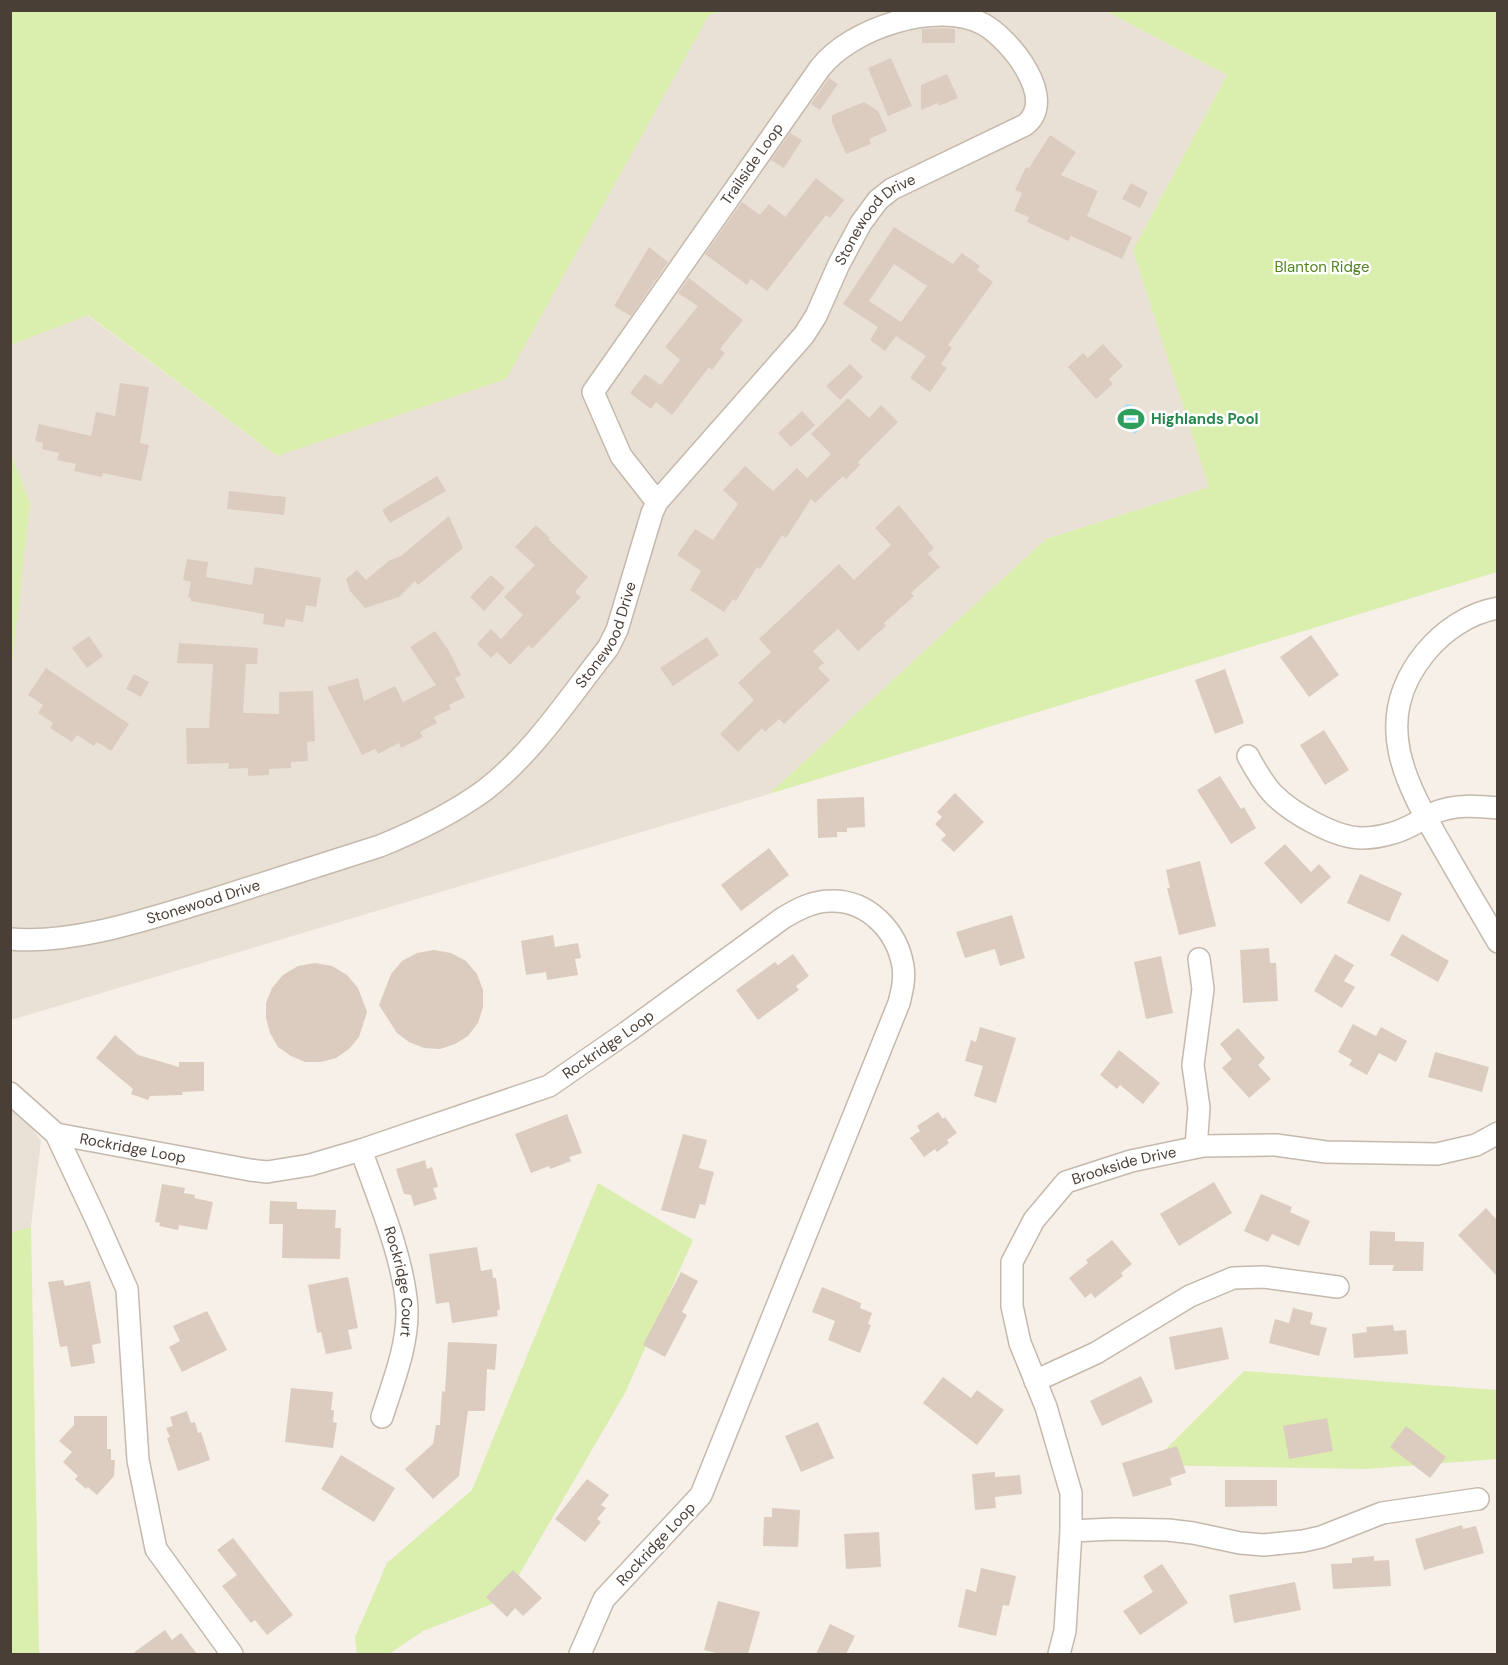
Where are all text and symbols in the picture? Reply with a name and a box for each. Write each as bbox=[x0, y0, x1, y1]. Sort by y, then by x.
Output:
street label: Trailside Loop bbox=[716, 119, 788, 209]
street label: Stonewood Drive bbox=[830, 169, 919, 269]
park label: Blanton Ridge bbox=[1275, 257, 1369, 277]
sports icon: Highlands Pool bbox=[1116, 404, 1146, 434]
place label: Highlands Pool bbox=[1151, 409, 1259, 429]
street label: Stonewood Drive bbox=[571, 579, 641, 692]
street label: Stonewood Drive bbox=[144, 875, 263, 929]
street label: Rockridge Loop bbox=[559, 1006, 658, 1084]
street label: Rockridge Loop bbox=[78, 1129, 187, 1168]
street label: Brookside Drive bbox=[1069, 1142, 1178, 1190]
street label: Rockridge Court bbox=[379, 1224, 417, 1339]
street label: Rockridge Loop bbox=[612, 1498, 700, 1590]

